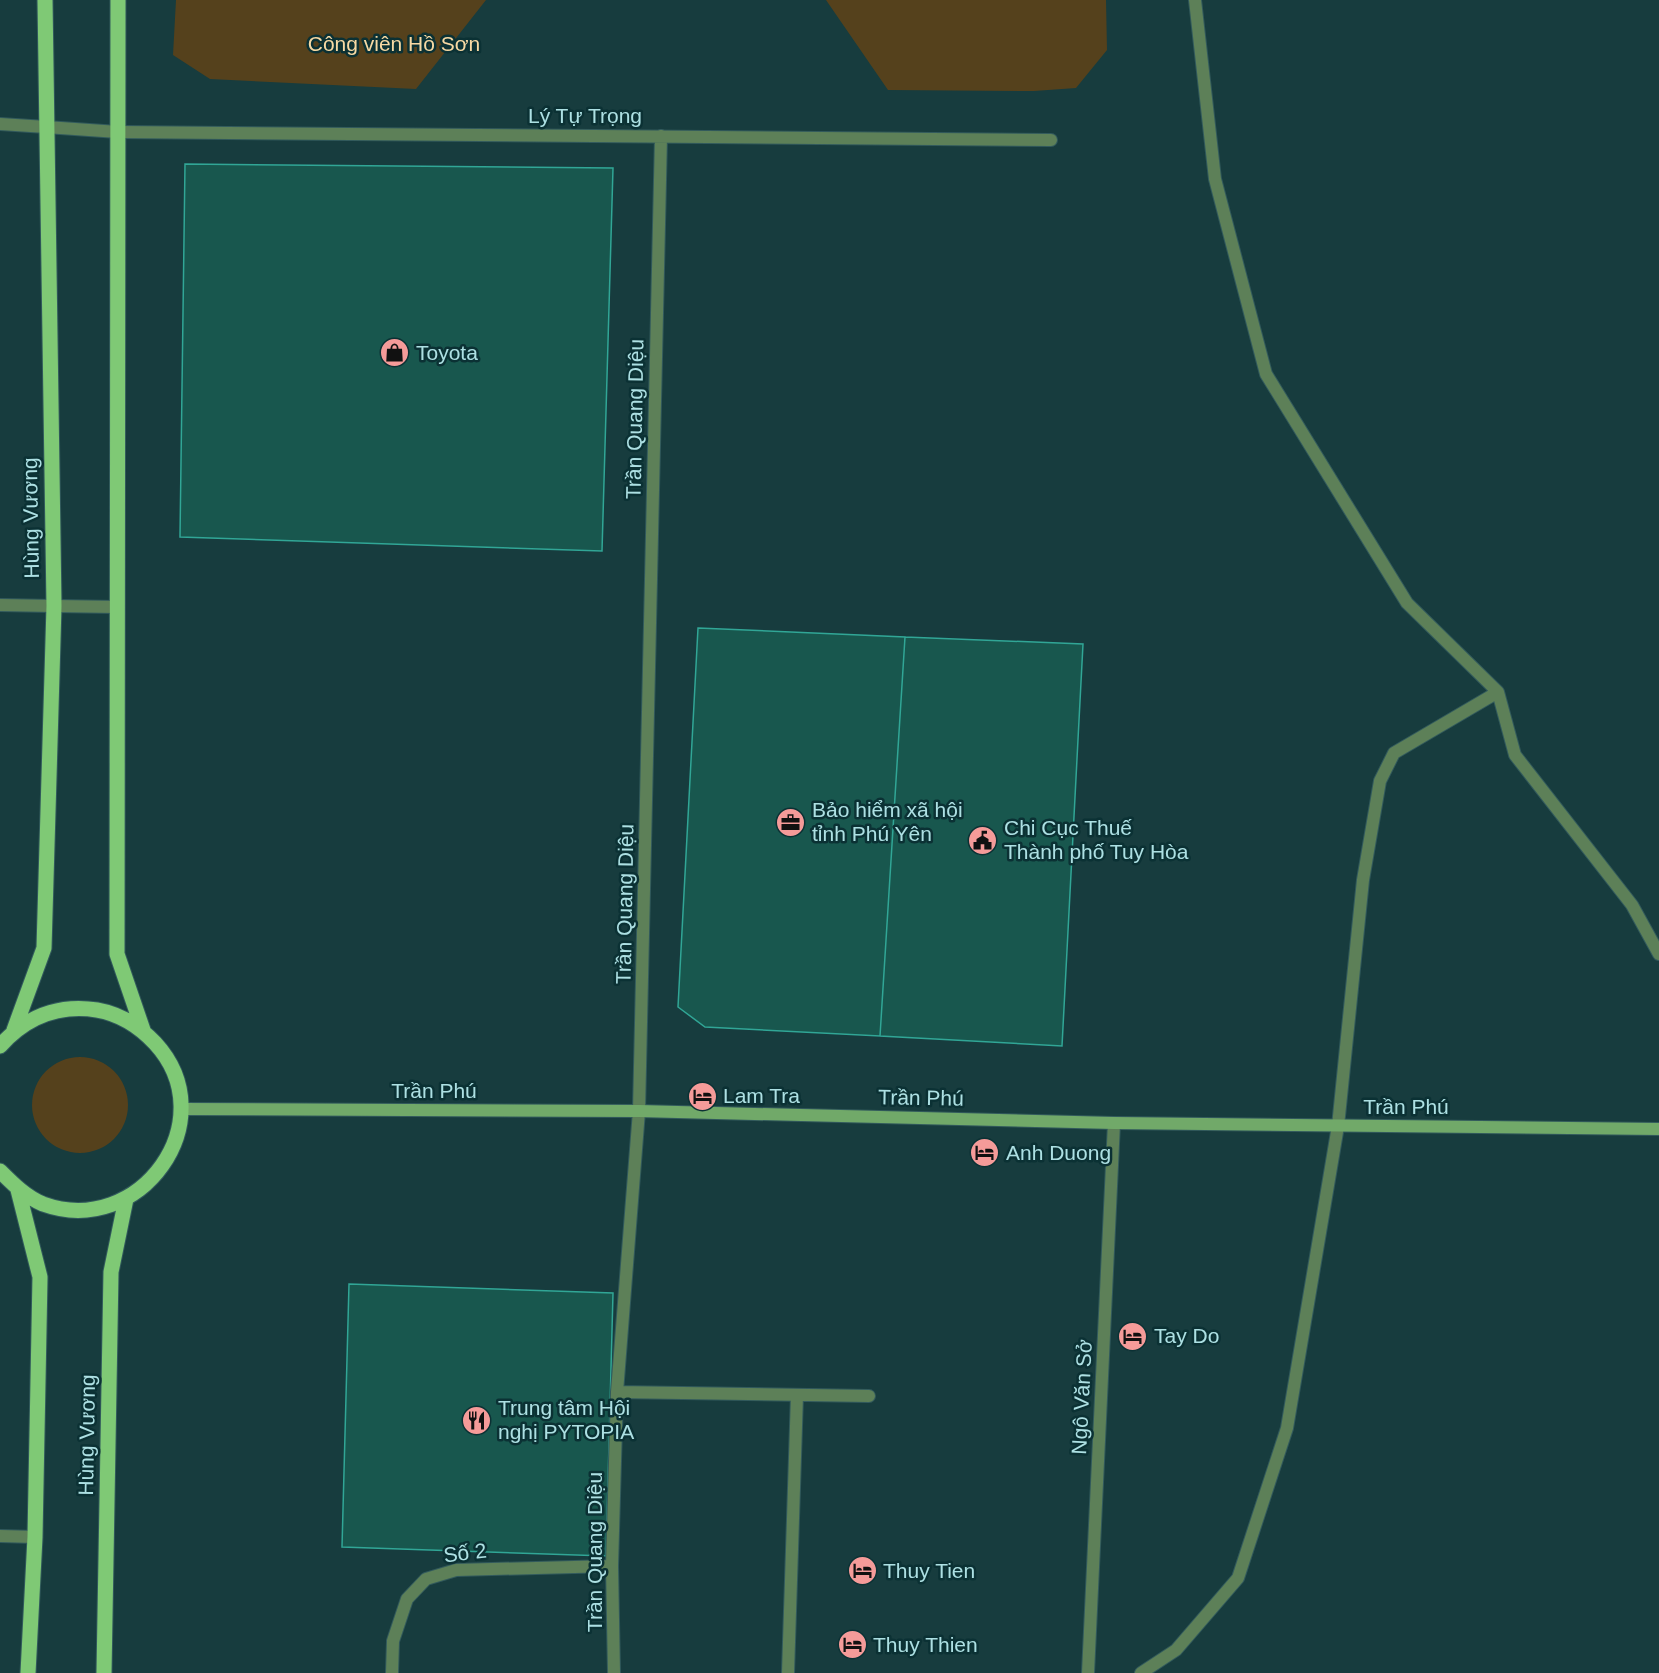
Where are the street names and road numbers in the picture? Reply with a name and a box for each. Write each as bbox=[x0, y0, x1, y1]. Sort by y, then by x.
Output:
street label: Lý Tự Trọng bbox=[528, 104, 642, 127]
street label: Trần Quang Diệu bbox=[622, 339, 647, 499]
street label: Hùng Vương bbox=[18, 457, 43, 579]
street label: Trần Quang Diệu bbox=[612, 824, 637, 984]
street label: Trần Phú bbox=[391, 1079, 477, 1102]
street label: Trần Phú bbox=[878, 1085, 964, 1110]
street label: Trần Phú bbox=[1363, 1095, 1449, 1118]
street label: Ngô Văn Sở bbox=[1067, 1339, 1096, 1455]
street label: Hùng Vương bbox=[74, 1374, 99, 1496]
street label: Trần Quang Diệu bbox=[583, 1472, 606, 1632]
street label: Số 2 bbox=[442, 1538, 488, 1567]

